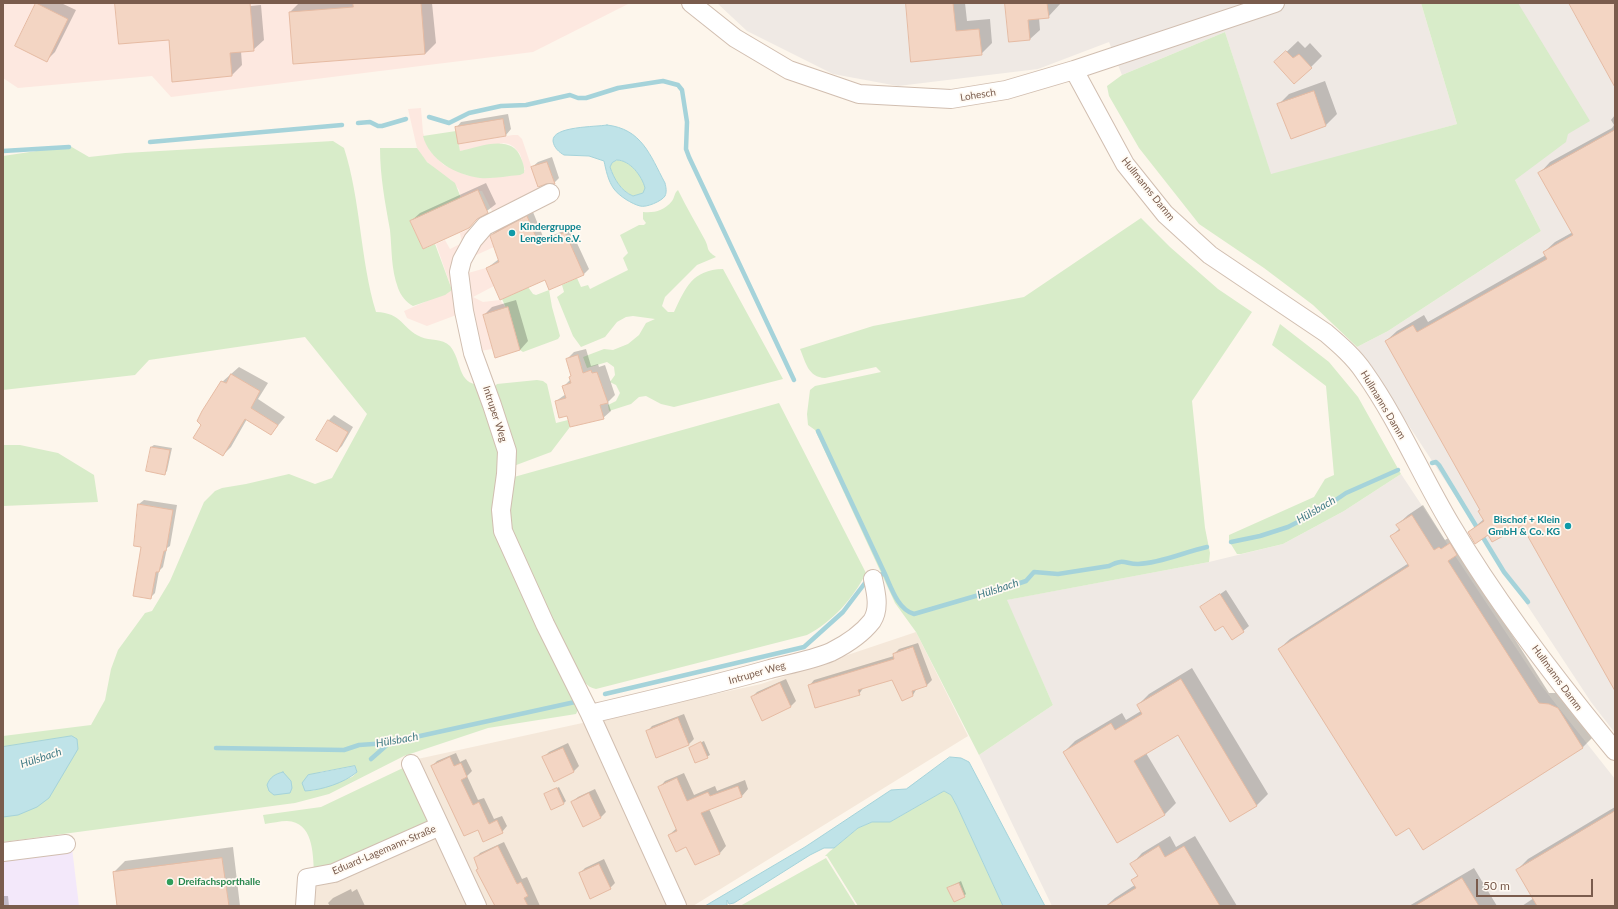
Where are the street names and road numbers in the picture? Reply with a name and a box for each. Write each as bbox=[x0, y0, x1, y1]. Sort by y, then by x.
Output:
street label: Lohesch bbox=[959, 86, 997, 104]
street label: Hullmanns Damm bbox=[1119, 155, 1177, 223]
street label: Hullmanns Damm bbox=[1358, 368, 1408, 442]
street label: Intruper Weg bbox=[480, 384, 510, 444]
street label: Hullmanns Damm bbox=[1529, 643, 1585, 713]
street label: Intruper Weg bbox=[727, 659, 787, 687]
street label: Eduard-Lagemann-Straße bbox=[330, 823, 438, 877]

